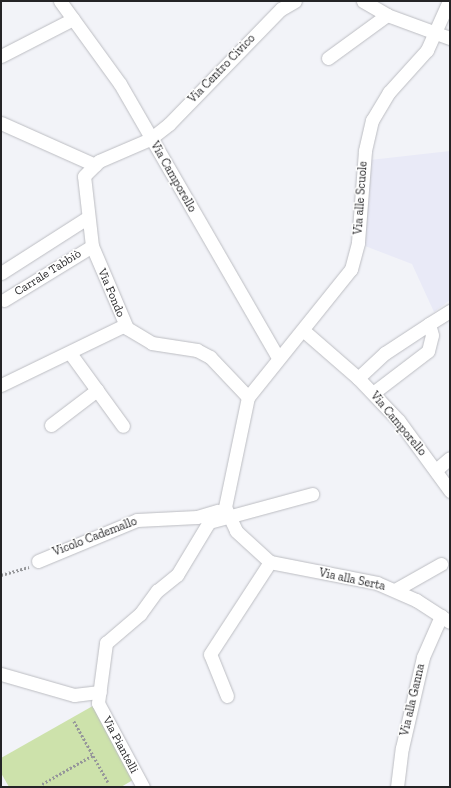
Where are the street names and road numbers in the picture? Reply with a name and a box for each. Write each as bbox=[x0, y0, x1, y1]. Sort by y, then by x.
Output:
street label: Via Centro Civico bbox=[185, 32, 259, 106]
street label: Via Camporello bbox=[147, 139, 199, 215]
street label: Via alle Scuole bbox=[351, 161, 371, 235]
street label: Carrale Tabbiò bbox=[12, 247, 84, 299]
street label: Via Fondo bbox=[94, 266, 128, 320]
street label: Via Camporello bbox=[367, 389, 429, 459]
street label: Vicolo Cademallo bbox=[51, 514, 139, 560]
street label: Via alla Serta bbox=[318, 566, 386, 594]
street label: Via alla Ganna bbox=[398, 662, 428, 738]
street label: Via Piantelli bbox=[99, 714, 141, 776]

